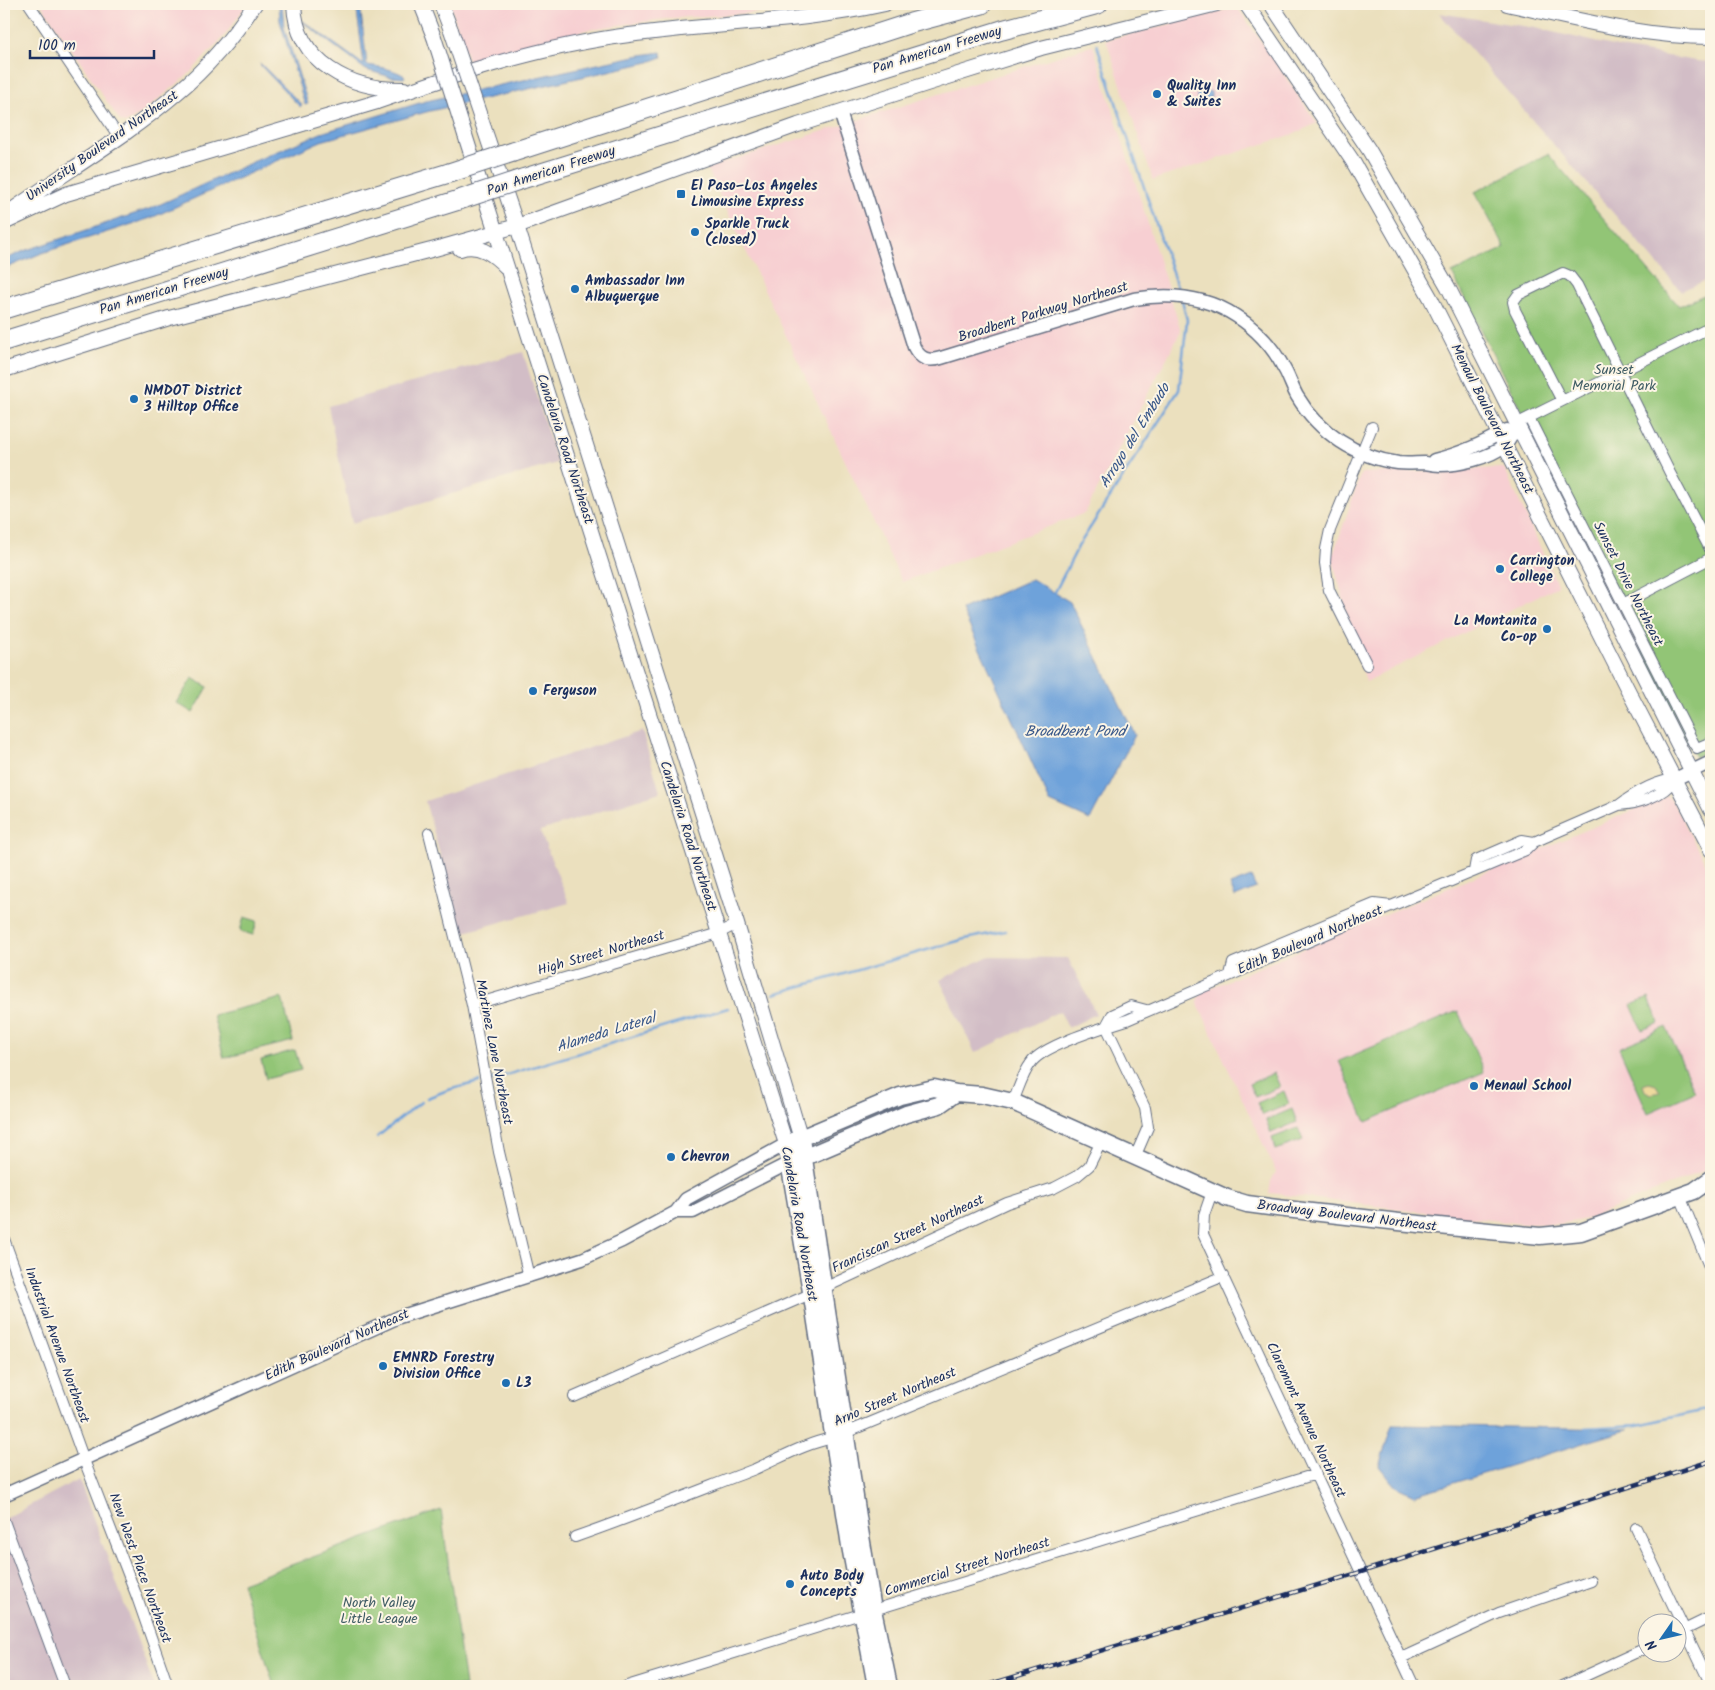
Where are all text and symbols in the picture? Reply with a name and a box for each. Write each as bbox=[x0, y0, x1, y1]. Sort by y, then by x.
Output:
street label: Pan American Freeway bbox=[870, 20, 1005, 80]
scale bar bbox=[30, 28, 154, 60]
text: 100 m bbox=[38, 34, 76, 58]
place label: Quality Inn & Suites bbox=[1167, 75, 1237, 113]
street label: University Boulevard Northeast bbox=[21, 84, 183, 207]
marker: Quality Inn & Suites bbox=[1151, 88, 1163, 100]
street label: Pan American Freeway bbox=[484, 140, 619, 202]
place label: El Paso–Los Angeles Limousine Express bbox=[691, 175, 818, 213]
marker: El Paso–Los Angeles Limousine Express bbox=[675, 188, 687, 200]
place label: Sparkle Truck (closed) bbox=[705, 213, 790, 251]
marker: Sparkle Truck (closed) bbox=[689, 226, 701, 238]
street label: Pan American Freeway bbox=[97, 261, 232, 321]
place label: Ambassador Inn Albuquerque bbox=[585, 270, 685, 308]
street label: Broadbent Parkway Northeast bbox=[955, 275, 1131, 348]
marker: Ambassador Inn Albuquerque bbox=[569, 283, 581, 295]
street label: Menaul Boulevard Northeast bbox=[1444, 340, 1540, 499]
park label: Sunset Memorial Park bbox=[1572, 359, 1656, 397]
street label: Candelaria Road Northeast bbox=[530, 371, 600, 528]
water label: Arroyo del Embudo bbox=[1093, 378, 1178, 493]
place label: NMDOT District 3 Hilltop Office bbox=[143, 380, 243, 418]
marker: NMDOT District 3 Hilltop Office bbox=[128, 393, 140, 405]
street label: Sunset Drive Northeast bbox=[1587, 518, 1669, 651]
place label: Carrington College bbox=[1510, 550, 1575, 588]
marker: Carrington College bbox=[1494, 563, 1506, 575]
place label: La Montanita Co-op bbox=[1454, 610, 1537, 648]
marker: La Montanita Co-op bbox=[1541, 623, 1553, 635]
place label: Ferguson bbox=[543, 680, 597, 702]
marker: Ferguson bbox=[527, 685, 539, 697]
water label: Broadbent Pond bbox=[1025, 720, 1129, 744]
street label: Candelaria Road Northeast bbox=[653, 758, 723, 915]
street label: Edith Boulevard Northeast bbox=[1234, 899, 1387, 981]
street label: High Street Northeast bbox=[535, 924, 668, 982]
street label: Martinez Lane Northeast bbox=[469, 977, 519, 1127]
water label: Alameda Lateral bbox=[553, 1006, 662, 1059]
place label: Menaul School bbox=[1484, 1075, 1571, 1097]
marker: Menaul School bbox=[1468, 1080, 1480, 1092]
street label: Candelaria Road Northeast bbox=[775, 1145, 824, 1304]
place label: Chevron bbox=[681, 1146, 730, 1168]
marker: Chevron bbox=[665, 1151, 677, 1163]
street label: Franciscan Street Northeast bbox=[828, 1189, 988, 1279]
street label: Broadway Boulevard Northeast bbox=[1256, 1194, 1439, 1238]
street label: Industrial Avenue Northeast bbox=[18, 1264, 96, 1427]
street label: Edith Boulevard Northeast bbox=[261, 1303, 413, 1387]
street label: Claremont Avenue Northeast bbox=[1260, 1338, 1352, 1502]
place label: EMNRD Forestry Division Office bbox=[393, 1347, 495, 1385]
marker: EMNRD Forestry Division Office bbox=[377, 1360, 389, 1372]
street label: Arno Street Northeast bbox=[830, 1361, 960, 1433]
place label: L3 bbox=[516, 1372, 532, 1394]
marker: L3 bbox=[500, 1377, 512, 1389]
street label: New West Place Northeast bbox=[103, 1490, 178, 1647]
street label: Commercial Street Northeast bbox=[882, 1531, 1053, 1603]
place label: Auto Body Concepts bbox=[800, 1565, 864, 1603]
marker: Auto Body Concepts bbox=[784, 1578, 796, 1590]
park label: North Valley Little League bbox=[340, 1592, 418, 1630]
north arrow bbox=[1638, 1612, 1688, 1662]
text: N bbox=[1640, 1635, 1664, 1655]

